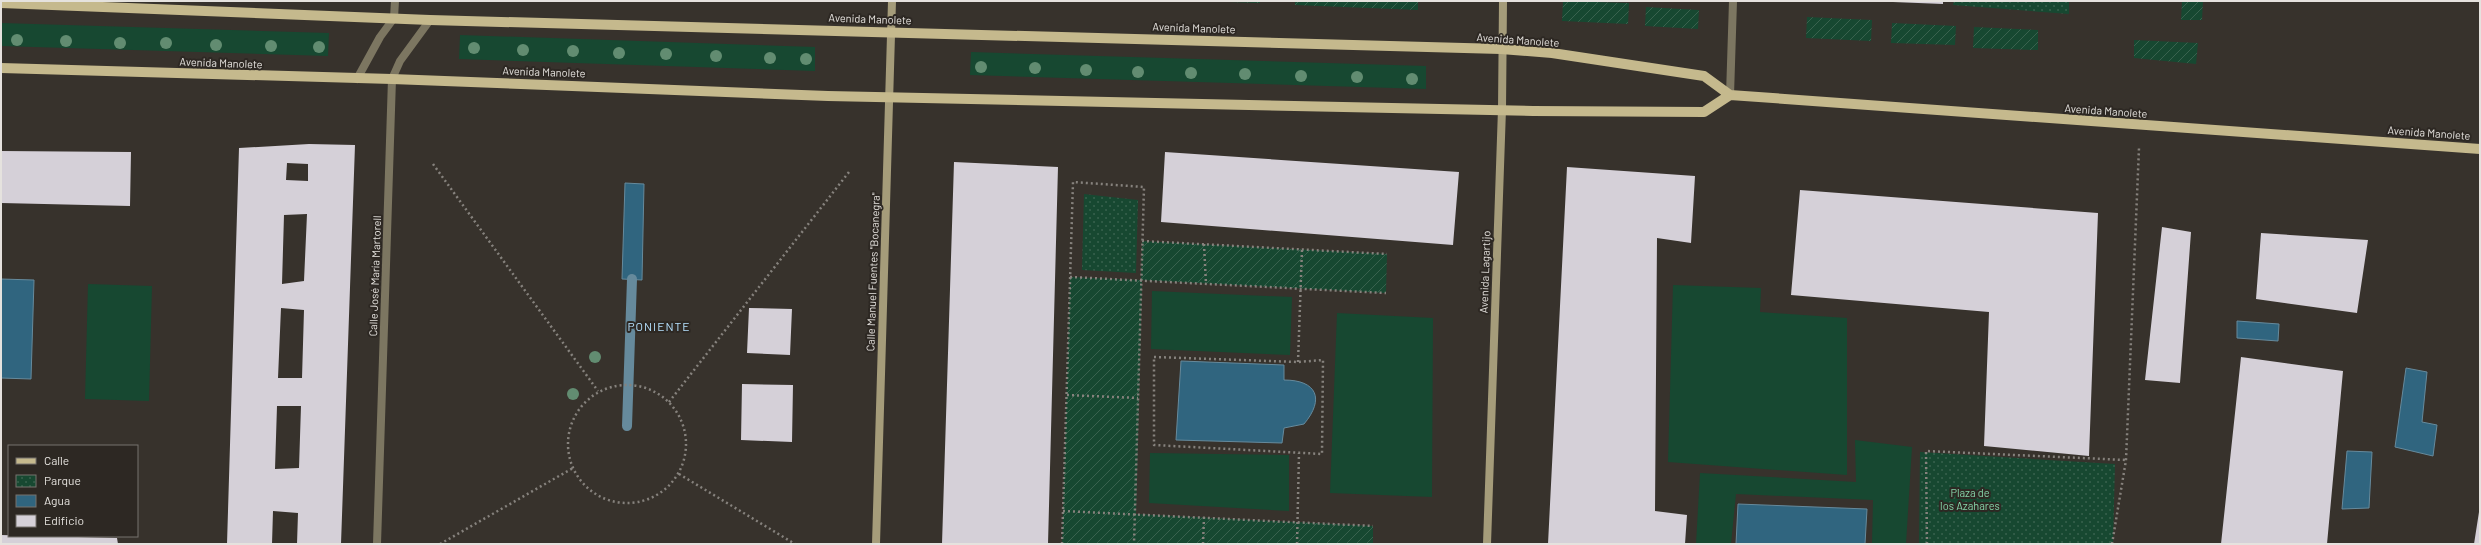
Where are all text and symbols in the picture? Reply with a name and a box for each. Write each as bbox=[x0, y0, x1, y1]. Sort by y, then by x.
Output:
street label: Avenida Manolete bbox=[828, 11, 912, 26]
street label: Avenida Manolete bbox=[1152, 20, 1236, 35]
street label: Avenida Manolete bbox=[1476, 30, 1560, 49]
street label: Avenida Manolete bbox=[179, 55, 263, 70]
street label: Avenida Manolete bbox=[502, 64, 586, 79]
street label: Avenida Manolete bbox=[2064, 101, 2148, 120]
street label: Avenida Manolete bbox=[2387, 123, 2471, 142]
street label: Calle Manuel Fuentes "Bocanegra" bbox=[863, 192, 882, 352]
street label: Calle José María Martorell bbox=[366, 215, 383, 337]
street label: Avenida Lagartijo bbox=[1477, 230, 1492, 314]
district label: PONIENTE bbox=[627, 319, 691, 333]
legend bbox=[8, 445, 138, 537]
text: Calle bbox=[44, 453, 69, 467]
text: Parque bbox=[44, 473, 81, 487]
park label: Plaza de los Azahares bbox=[1940, 486, 2000, 512]
text: Agua bbox=[44, 493, 70, 507]
text: Edificio bbox=[44, 513, 84, 527]

